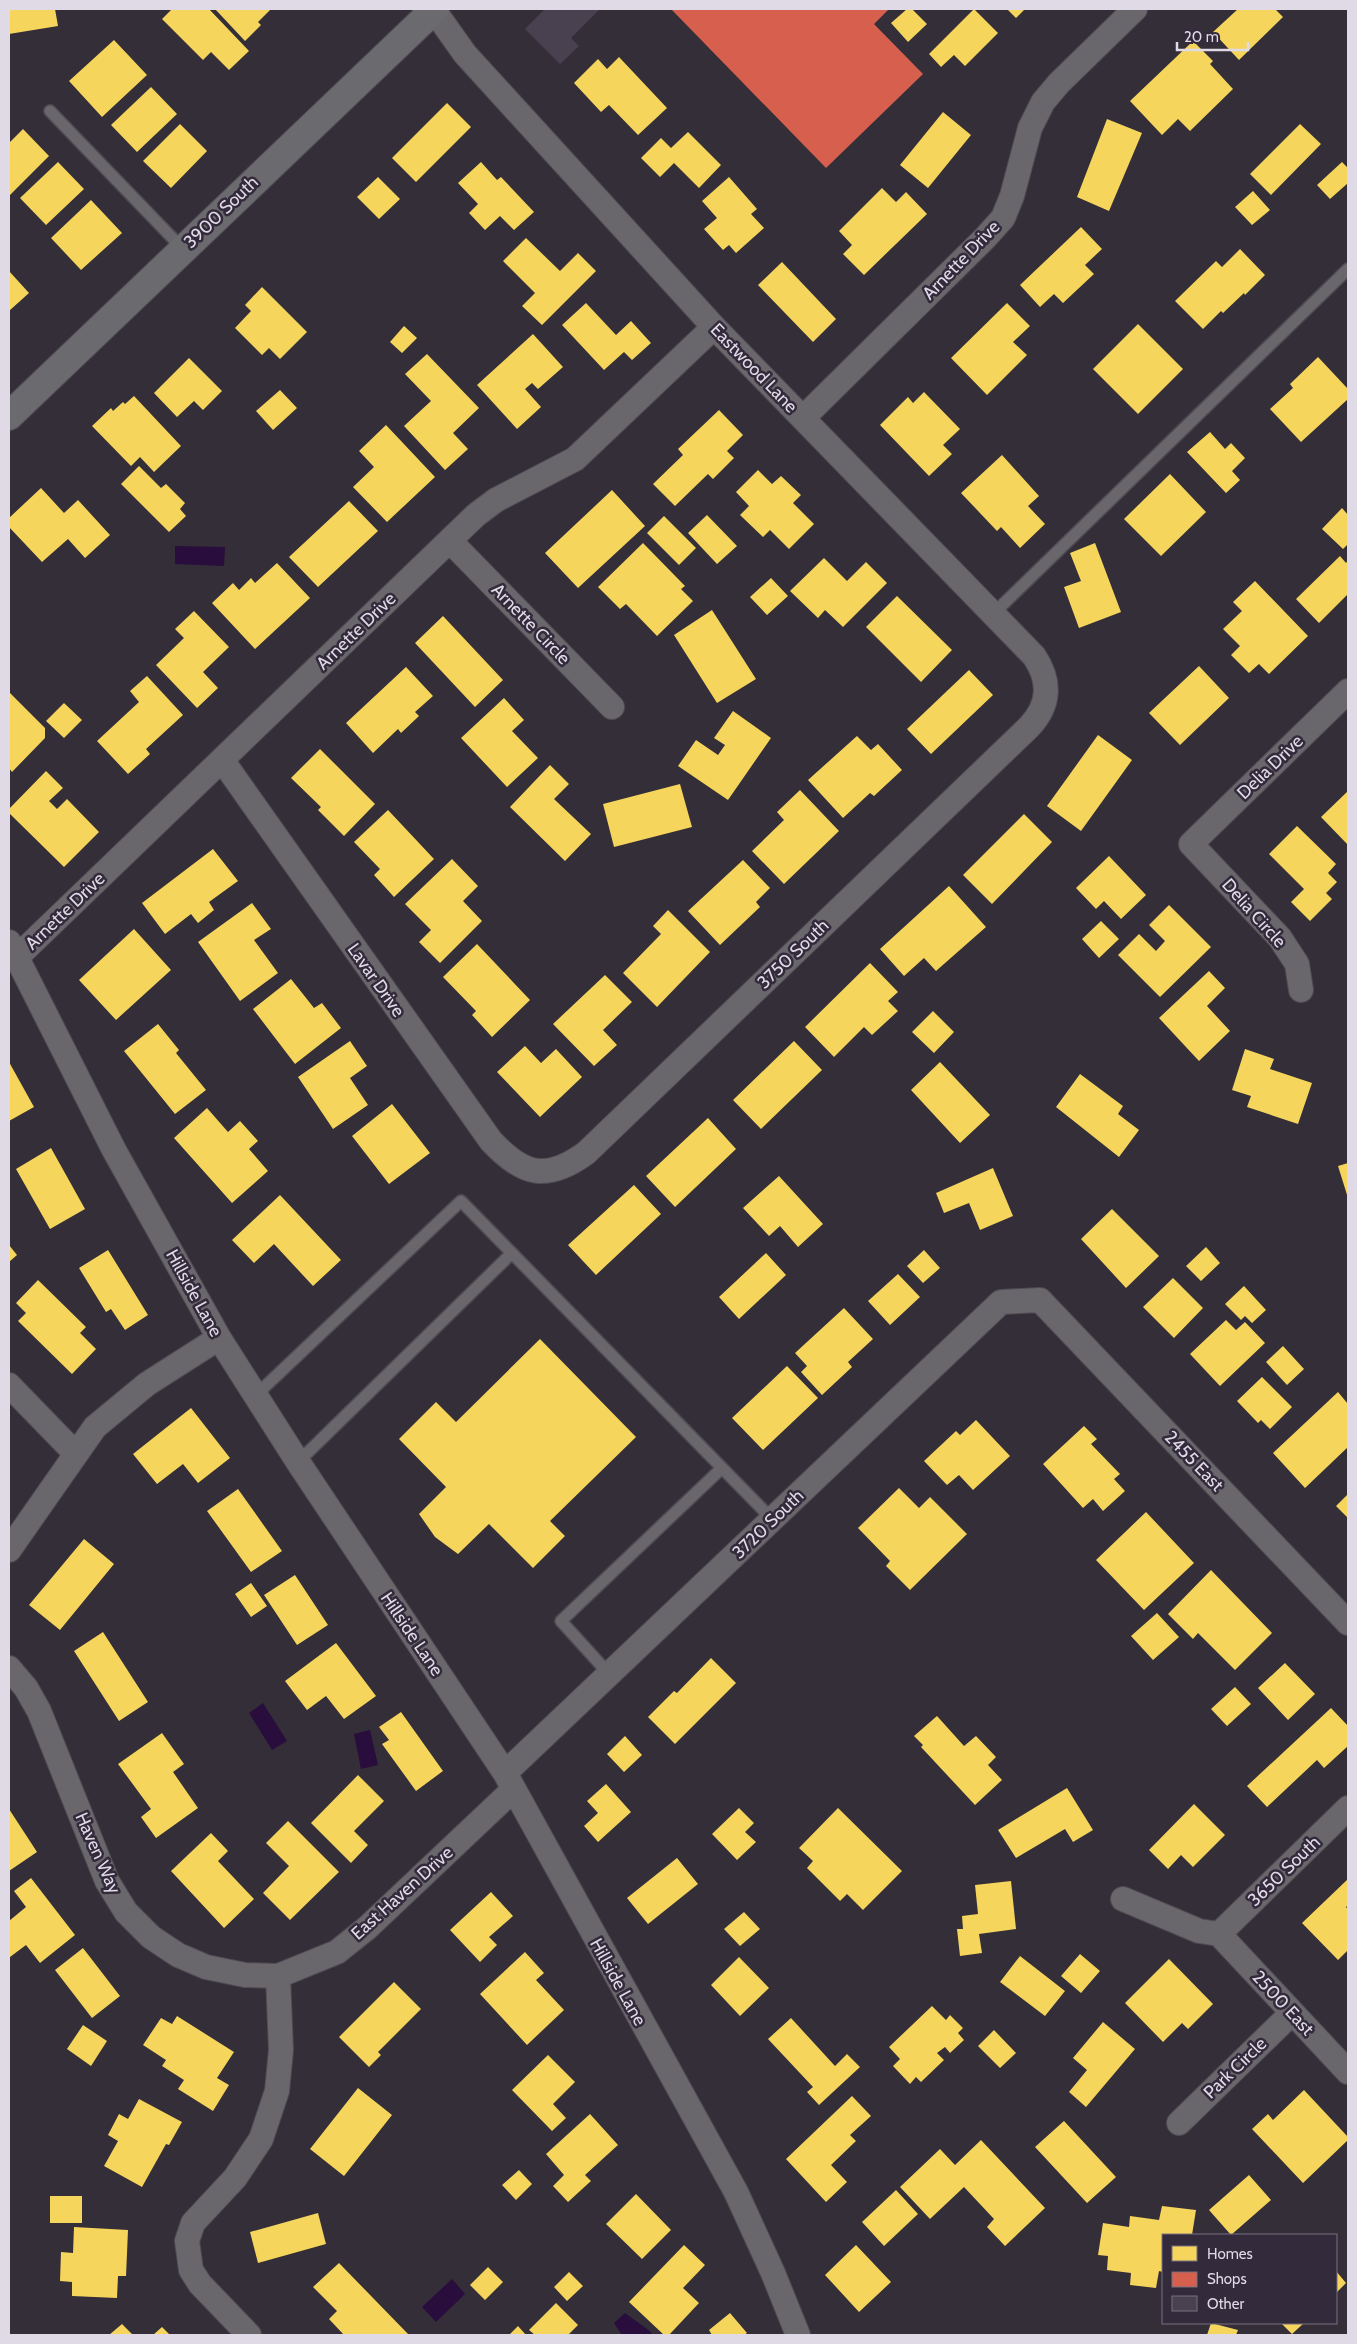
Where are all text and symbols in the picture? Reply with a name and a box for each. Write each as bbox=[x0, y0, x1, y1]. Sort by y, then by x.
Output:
scale bar bbox=[1177, 20, 1248, 52]
text: 20 m bbox=[1184, 28, 1219, 46]
street label: 3900 South bbox=[179, 171, 263, 253]
street label: Arnette Drive bbox=[918, 216, 1004, 304]
street label: Eastwood Lane bbox=[706, 319, 802, 417]
street label: Arnette Circle bbox=[487, 579, 575, 669]
street label: Arnette Drive bbox=[312, 588, 400, 674]
street label: Delia Drive bbox=[1232, 730, 1308, 804]
street label: Arnette Drive bbox=[21, 868, 109, 954]
street label: Delia Circle bbox=[1217, 874, 1291, 952]
street label: 3750 South bbox=[753, 915, 833, 993]
street label: Lavar Drive bbox=[343, 939, 409, 1021]
street label: Hillside Lane bbox=[161, 1246, 227, 1340]
street label: 2455 East bbox=[1160, 1426, 1228, 1496]
street label: 3720 South bbox=[728, 1485, 808, 1563]
street label: Hillside Lane bbox=[376, 1588, 448, 1680]
street label: Haven Way bbox=[70, 1809, 126, 1897]
street label: 3650 South bbox=[1243, 1831, 1325, 1911]
street label: East Haven Drive bbox=[347, 1842, 457, 1944]
street label: Hillside Lane bbox=[585, 1935, 651, 2029]
street label: 2500 East bbox=[1248, 1966, 1318, 2040]
street label: Park Circle bbox=[1199, 2033, 1271, 2103]
legend bbox=[1162, 2234, 1337, 2324]
text: Homes bbox=[1207, 2245, 1253, 2263]
text: Shops bbox=[1207, 2270, 1247, 2288]
text: Other bbox=[1207, 2295, 1244, 2313]

